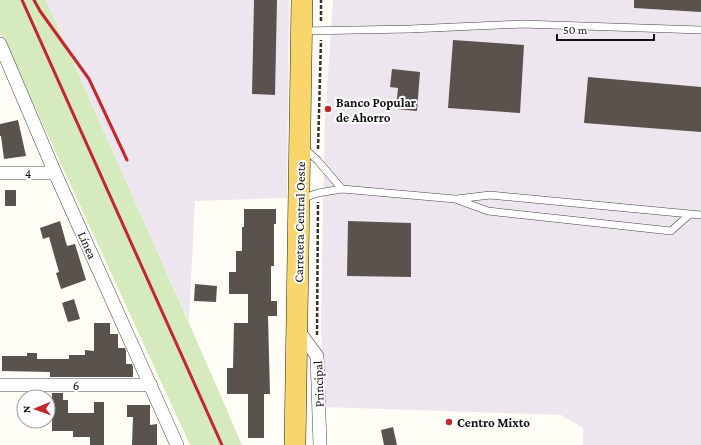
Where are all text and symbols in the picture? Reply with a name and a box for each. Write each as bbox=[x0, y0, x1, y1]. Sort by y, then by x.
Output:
scale bar bbox=[557, 16, 654, 42]
text: 50 m bbox=[563, 23, 588, 37]
place label: Banco Popular de Ahorro bbox=[336, 95, 417, 125]
marker: Banco Popular de Ahorro bbox=[323, 104, 333, 114]
street label: Carretera Central Oeste bbox=[291, 161, 308, 283]
street label: 4 bbox=[25, 166, 32, 181]
street label: Línea bbox=[75, 229, 100, 261]
street label: Principal bbox=[310, 360, 327, 408]
street label: 6 bbox=[73, 378, 79, 393]
north arrow bbox=[16, 389, 56, 429]
text: N bbox=[20, 405, 32, 413]
place label: Centro Mixto bbox=[457, 415, 530, 430]
marker: Centro Mixto bbox=[444, 417, 454, 427]

